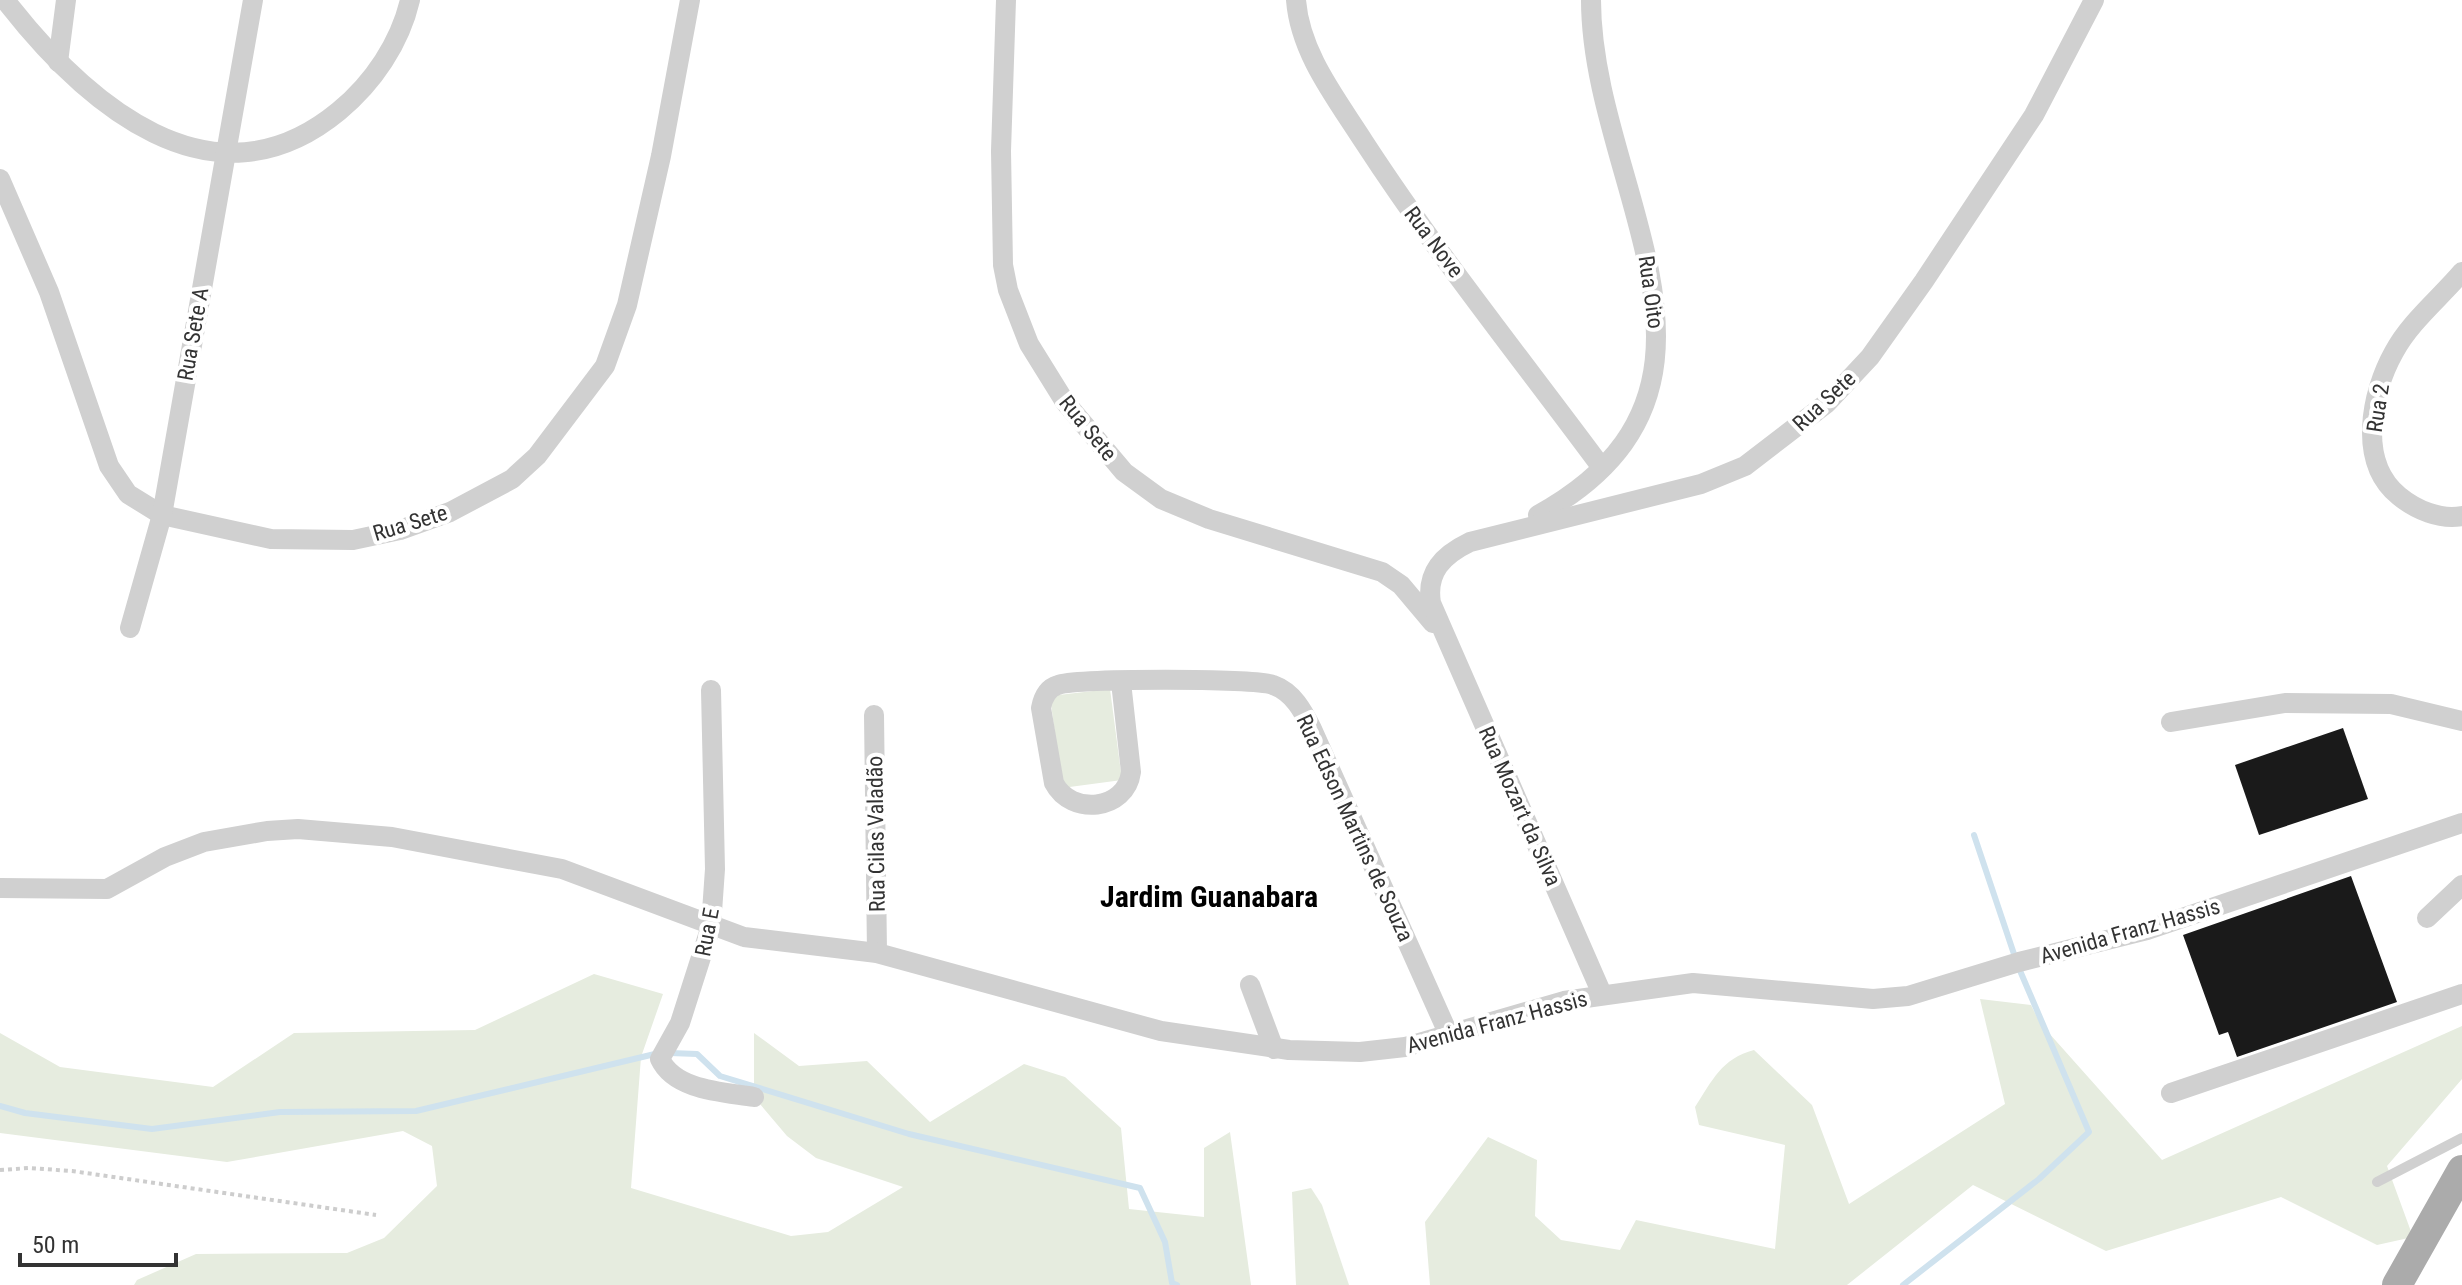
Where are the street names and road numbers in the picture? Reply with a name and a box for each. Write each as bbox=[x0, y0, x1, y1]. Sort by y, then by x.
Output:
street label: Rua Nove bbox=[1399, 202, 1469, 282]
street label: Rua Oito bbox=[1634, 254, 1668, 330]
street label: Rua Sete A bbox=[173, 285, 214, 383]
street label: Rua Sete bbox=[1788, 366, 1860, 436]
street label: Rua 2 bbox=[2362, 382, 2394, 434]
street label: Rua Sete bbox=[1054, 390, 1122, 466]
street label: Rua Sete bbox=[370, 500, 450, 546]
street label: Rua Edson Martins de Souza bbox=[1291, 711, 1419, 945]
street label: Rua Mozart da Silva bbox=[1474, 722, 1566, 890]
street label: Rua Cilas Valadão bbox=[862, 756, 890, 912]
street label: Avenida Franz Hassis bbox=[2037, 893, 2223, 969]
street label: Rua E bbox=[690, 906, 724, 958]
street label: Avenida Franz Hassis bbox=[1404, 986, 1590, 1058]

